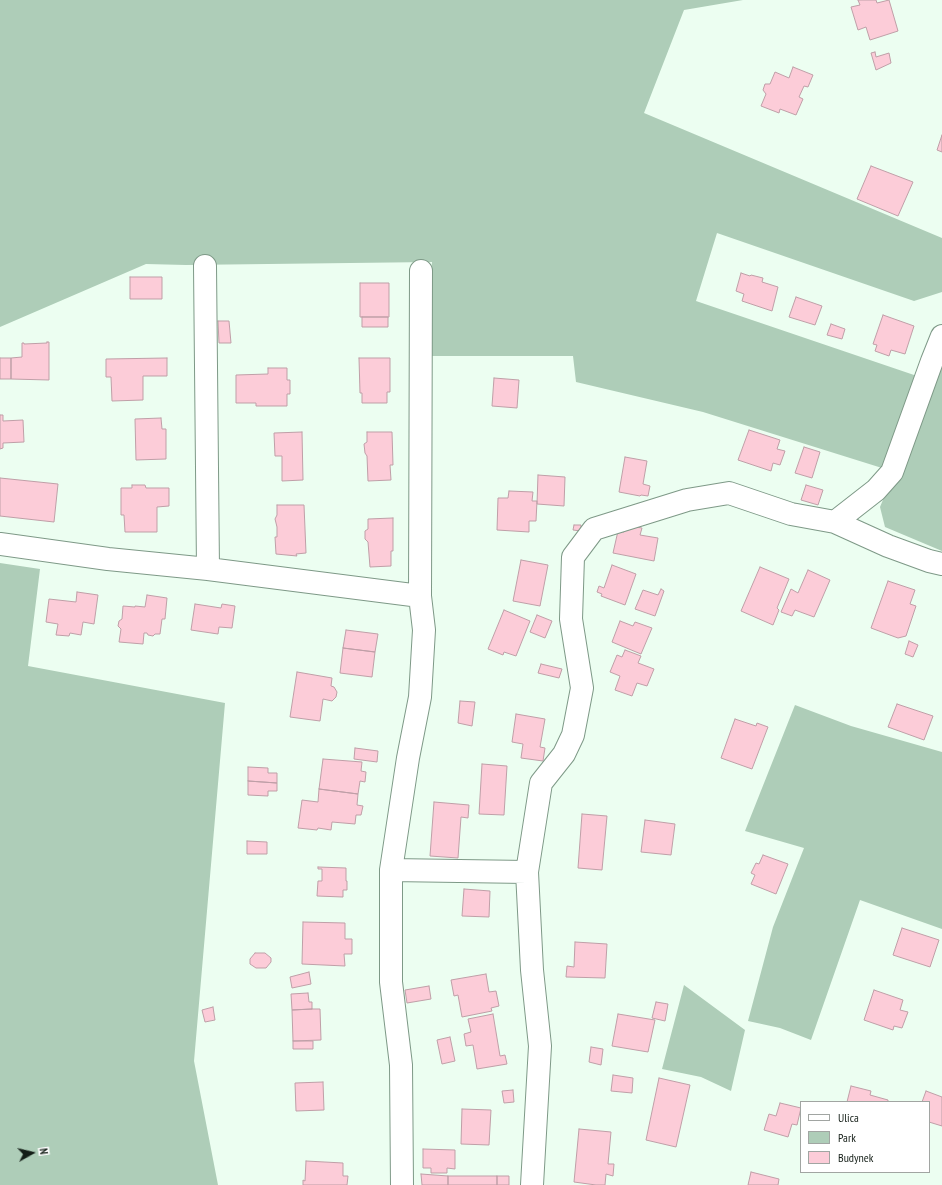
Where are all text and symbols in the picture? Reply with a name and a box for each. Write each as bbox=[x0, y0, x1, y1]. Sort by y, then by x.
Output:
legend bbox=[800, 1101, 930, 1173]
text: Ulica bbox=[838, 1110, 859, 1125]
text: Park bbox=[838, 1130, 856, 1145]
north arrow bbox=[12, 1133, 52, 1173]
text: N bbox=[37, 1147, 51, 1155]
text: Budynek bbox=[838, 1150, 873, 1165]

